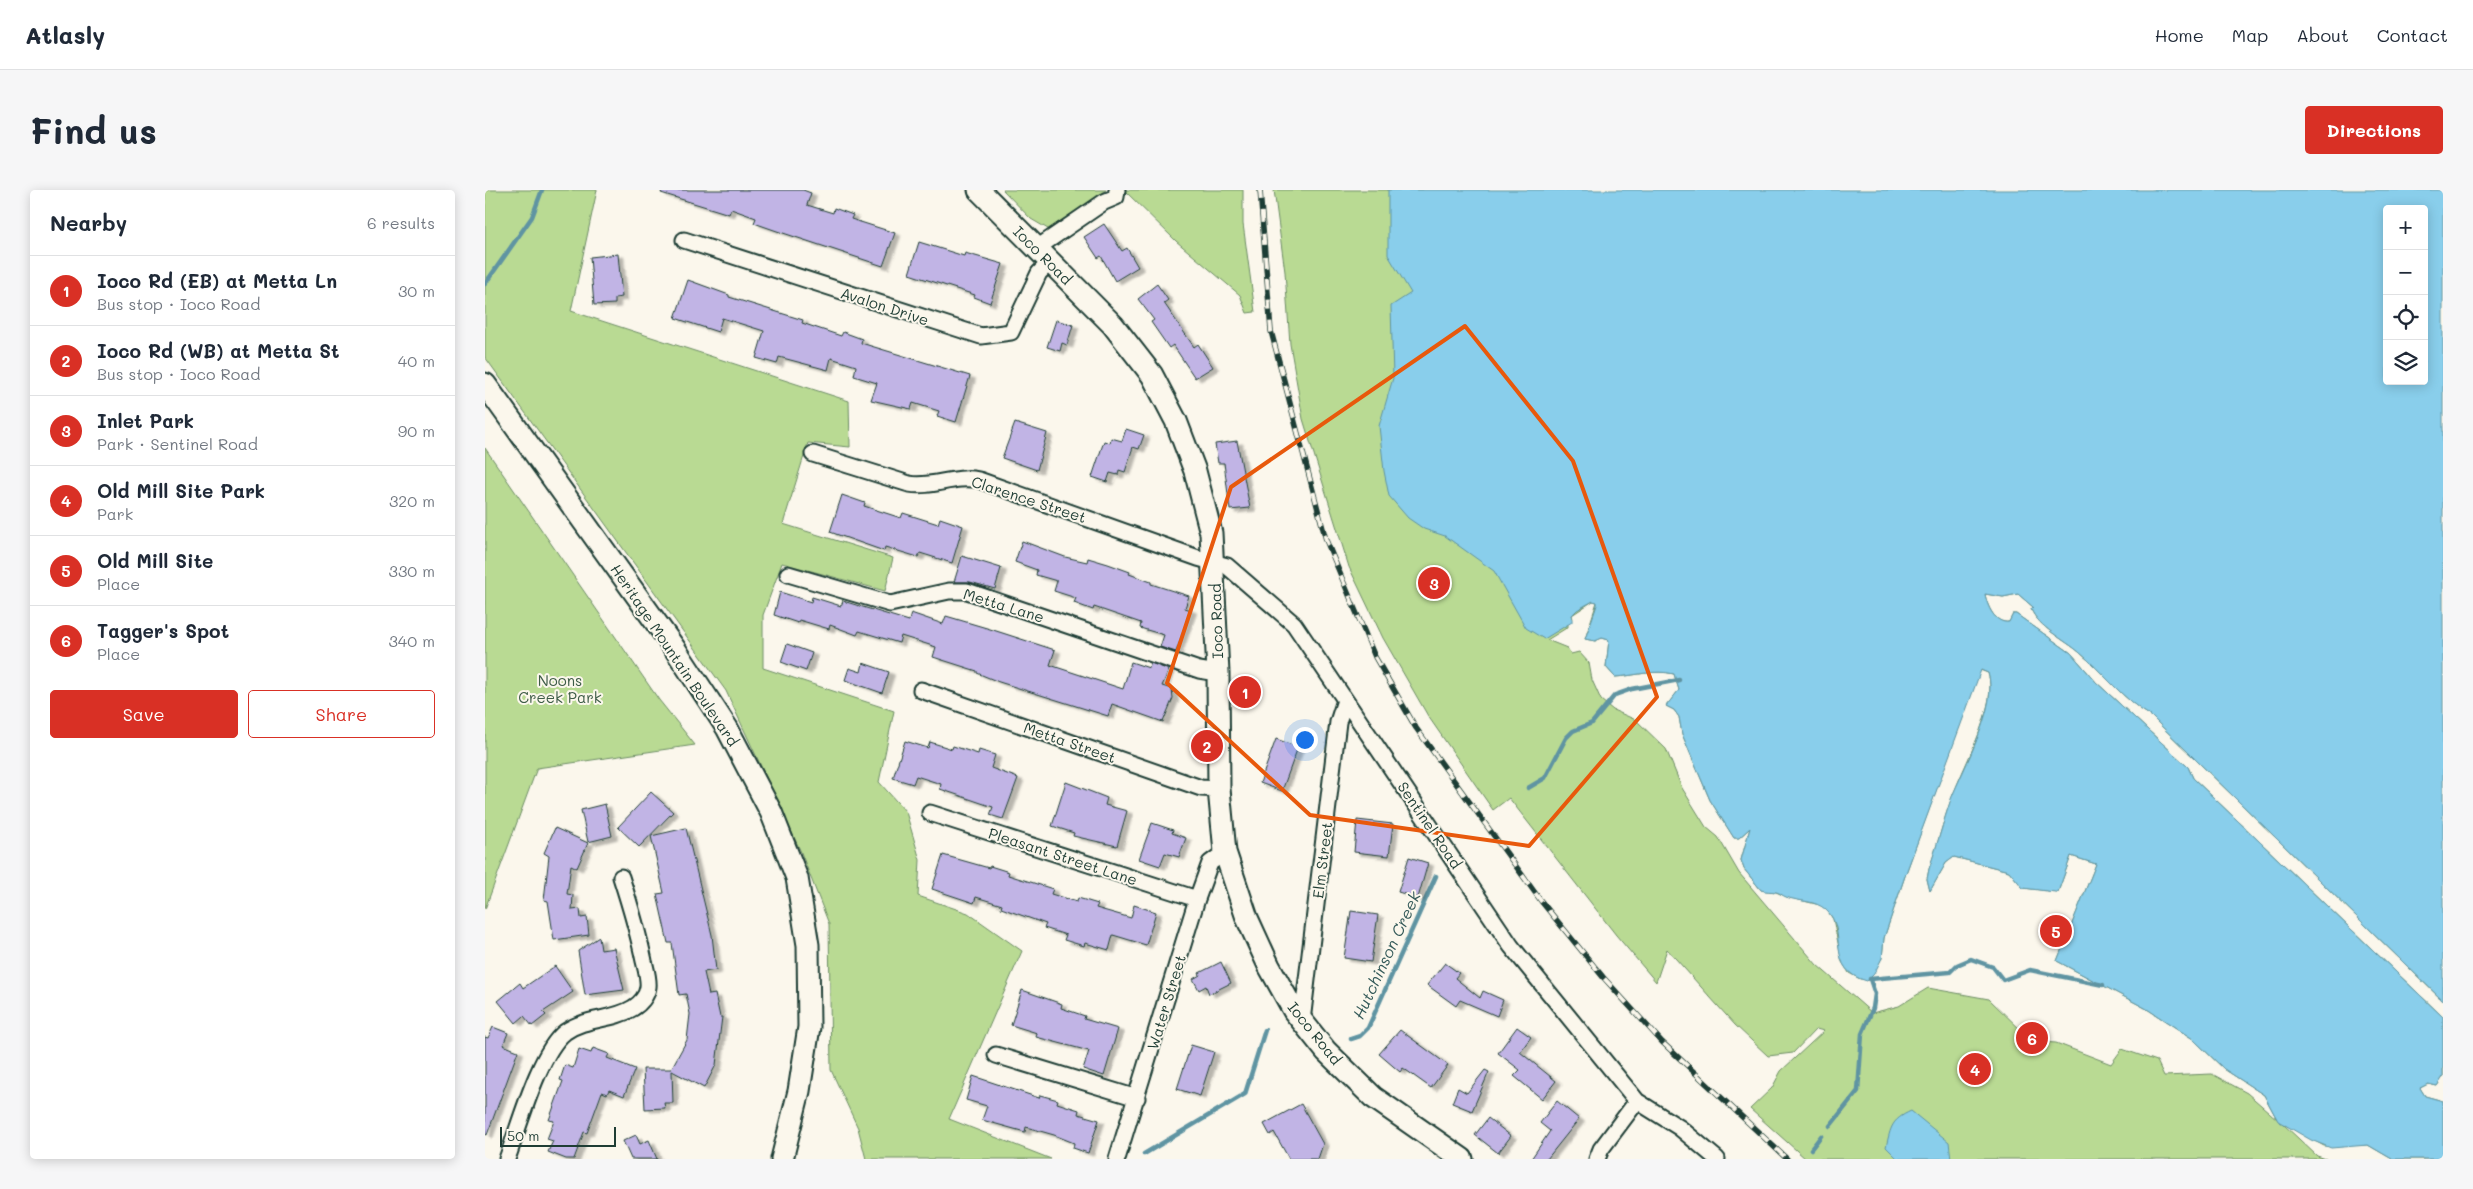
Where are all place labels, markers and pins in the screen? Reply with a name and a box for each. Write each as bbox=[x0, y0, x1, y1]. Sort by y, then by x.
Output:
pin: 3 bbox=[1418, 564, 1450, 602]
pin: 1 bbox=[1229, 673, 1261, 711]
pin: 2 bbox=[1191, 727, 1223, 765]
pin: 5 bbox=[2040, 912, 2072, 950]
pin: 6 bbox=[2016, 1019, 2048, 1057]
pin: 4 bbox=[1959, 1050, 1991, 1088]

